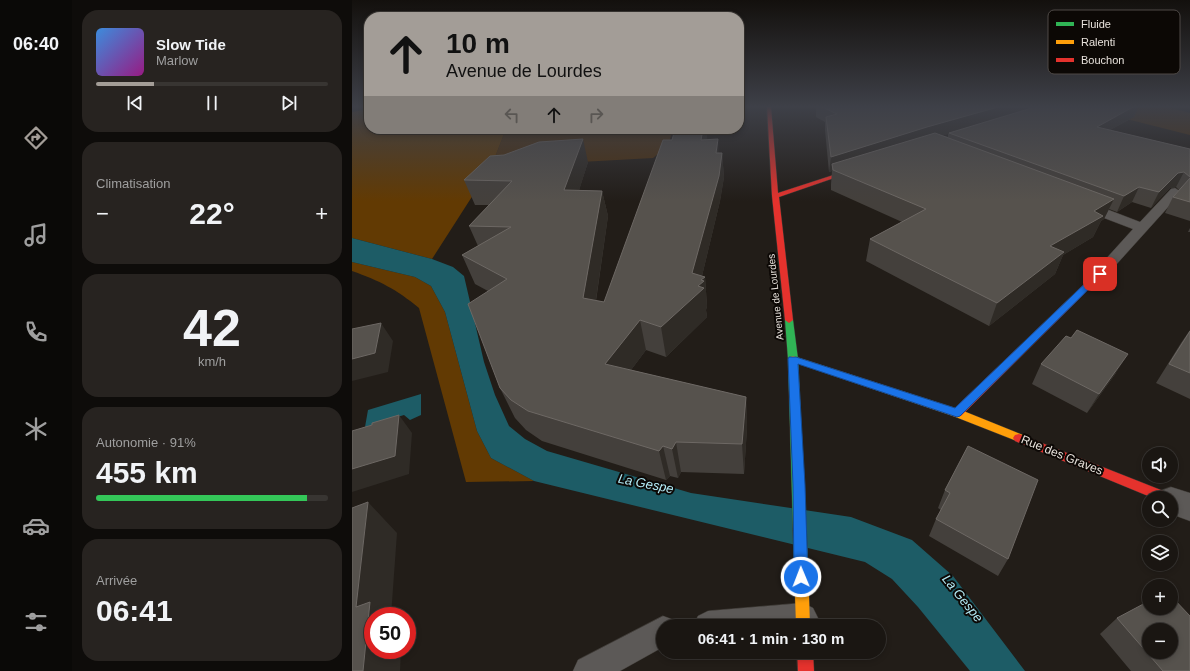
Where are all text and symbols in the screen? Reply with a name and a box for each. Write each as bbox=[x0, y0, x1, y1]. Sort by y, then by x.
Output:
legend bbox=[1048, 10, 1180, 74]
text: Fluide bbox=[1081, 18, 1111, 30]
icon: ahead bbox=[380, 28, 432, 80]
text: 10 m bbox=[446, 28, 510, 59]
text: 06:40 bbox=[13, 34, 59, 54]
text: Slow Tide bbox=[156, 36, 226, 53]
text: Ralenti bbox=[1081, 36, 1115, 48]
text: Marlow bbox=[156, 53, 198, 68]
text: Bouchon bbox=[1081, 54, 1124, 66]
text: Avenue de Lourdes bbox=[446, 61, 602, 81]
icon: previous bbox=[124, 92, 146, 114]
icon: pause bbox=[201, 92, 223, 114]
icon: next bbox=[278, 92, 300, 114]
icon: left bbox=[501, 104, 523, 126]
icon: ahead bbox=[543, 104, 565, 126]
icon: right bbox=[585, 104, 607, 126]
icon: directions bbox=[22, 124, 50, 152]
text: Climatisation bbox=[96, 176, 170, 191]
text: 22° bbox=[189, 197, 235, 230]
text: − bbox=[96, 201, 109, 226]
text: + bbox=[315, 201, 328, 226]
icon: music bbox=[22, 221, 50, 249]
street label: Avenue de Lourdes bbox=[766, 253, 785, 341]
pin bbox=[1083, 257, 1117, 291]
icon: arrive bbox=[1089, 263, 1111, 285]
text: 42 bbox=[183, 299, 241, 357]
icon: phone bbox=[22, 318, 50, 346]
text: km/h bbox=[198, 354, 226, 369]
icon: climate bbox=[22, 415, 50, 443]
street label: Rue des Graves bbox=[1019, 432, 1105, 478]
text: Autonomie · 91% bbox=[96, 435, 196, 450]
map controls bbox=[1142, 447, 1178, 659]
button: sound bbox=[1142, 447, 1178, 483]
text: 455 km bbox=[96, 456, 198, 489]
water label: La Gespe bbox=[617, 471, 675, 496]
button: search bbox=[1142, 491, 1178, 527]
icon: car bbox=[22, 512, 50, 540]
button: layers bbox=[1142, 535, 1178, 571]
position arrow bbox=[780, 556, 822, 598]
water label: La Gespe bbox=[939, 572, 986, 625]
text: Arrivée bbox=[96, 573, 137, 588]
button: + bbox=[1142, 579, 1178, 615]
text: 06:41 bbox=[96, 594, 173, 627]
speed limit sign: 50 bbox=[364, 607, 416, 659]
icon: filters bbox=[22, 608, 50, 636]
button: − bbox=[1142, 623, 1178, 659]
text: 06:41 · 1 min · 130 m bbox=[698, 630, 844, 647]

